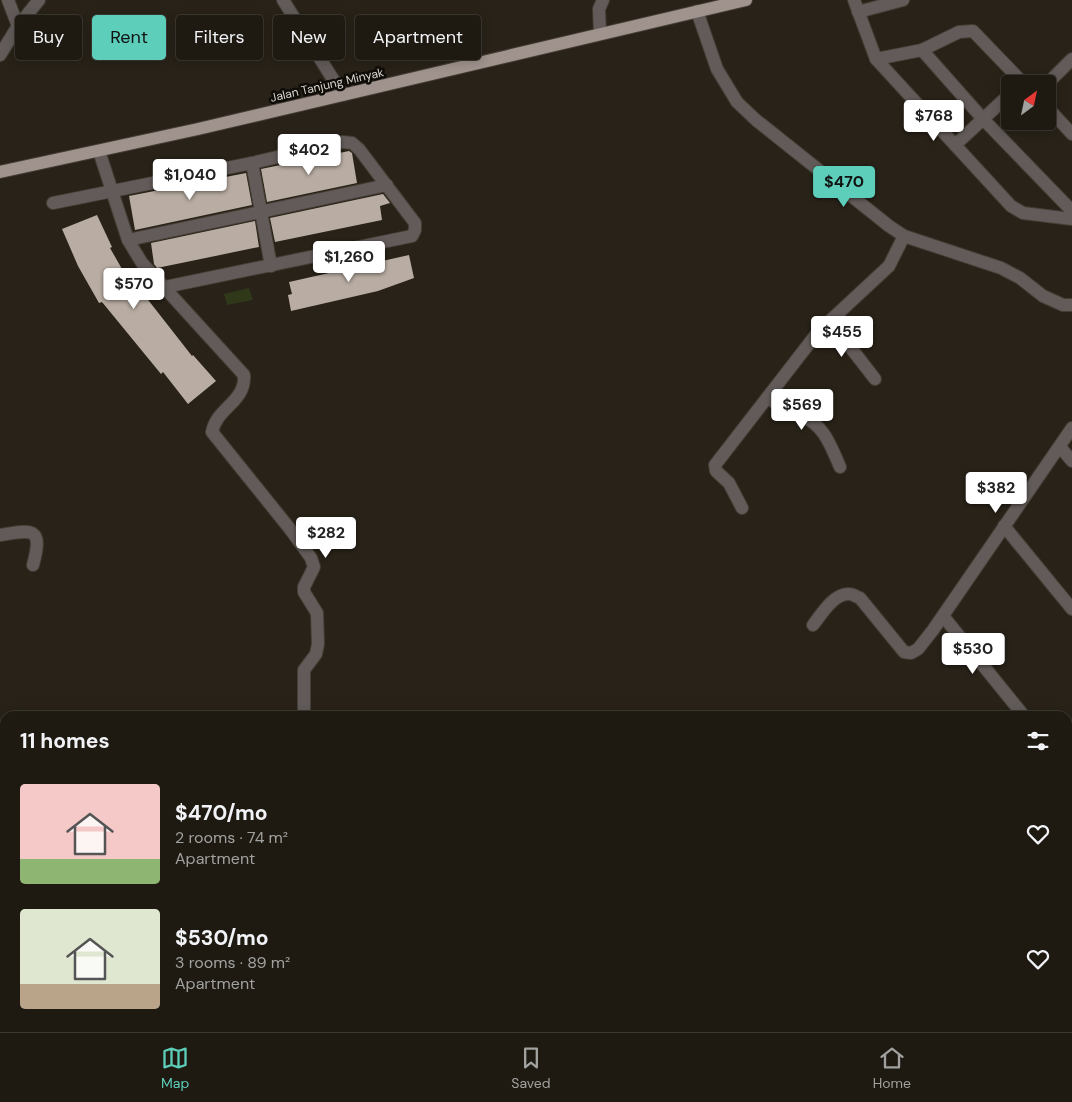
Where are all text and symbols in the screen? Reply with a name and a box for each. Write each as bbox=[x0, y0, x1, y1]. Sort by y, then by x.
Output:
chip: Buy bbox=[15, 15, 82, 60]
chip: Rent bbox=[92, 15, 166, 60]
chip: Filters bbox=[176, 15, 263, 60]
chip: New bbox=[273, 15, 345, 60]
chip: Apartment bbox=[355, 15, 481, 60]
street label: Jalan Tanjung Minyak bbox=[269, 64, 385, 106]
north arrow bbox=[1001, 75, 1056, 130]
map controls bbox=[1001, 75, 1056, 130]
pin: $768 bbox=[904, 100, 964, 142]
text: $768 bbox=[915, 105, 953, 126]
pin: $402 bbox=[279, 134, 339, 176]
text: $402 bbox=[289, 139, 329, 160]
pin: $1,040 bbox=[149, 158, 231, 201]
text: $1,040 bbox=[164, 164, 216, 185]
pin: $470 bbox=[814, 166, 874, 208]
text: $470 bbox=[824, 171, 864, 192]
pin: $1,260 bbox=[308, 240, 390, 283]
text: $1,260 bbox=[324, 246, 374, 267]
pin: $570 bbox=[104, 268, 164, 310]
text: $570 bbox=[114, 273, 154, 294]
pin: $455 bbox=[812, 316, 872, 358]
text: $455 bbox=[822, 321, 862, 342]
pin: $569 bbox=[772, 388, 832, 431]
text: $569 bbox=[782, 394, 822, 415]
pin: $382 bbox=[966, 472, 1026, 514]
text: $382 bbox=[977, 477, 1015, 498]
pin: $282 bbox=[296, 516, 356, 559]
text: $282 bbox=[307, 522, 345, 543]
pin: $530 bbox=[943, 632, 1003, 675]
text: $530 bbox=[953, 638, 993, 659]
text: 11 homes bbox=[20, 727, 110, 755]
icon: filters bbox=[1024, 727, 1052, 755]
text: $470/mo bbox=[175, 799, 268, 827]
icon: home bbox=[60, 804, 120, 864]
icon: heart bbox=[1024, 820, 1052, 848]
text: 2 rooms · 74 m² bbox=[175, 827, 288, 848]
text: Apartment bbox=[175, 848, 255, 869]
text: $530/mo bbox=[175, 924, 269, 952]
icon: home bbox=[60, 929, 120, 989]
icon: heart bbox=[1024, 945, 1052, 973]
text: 3 rooms · 89 m² bbox=[175, 952, 290, 973]
text: Apartment bbox=[175, 973, 255, 994]
tab: Map bbox=[161, 1044, 189, 1092]
tab: Saved bbox=[511, 1044, 551, 1092]
tab: Home bbox=[873, 1044, 911, 1092]

